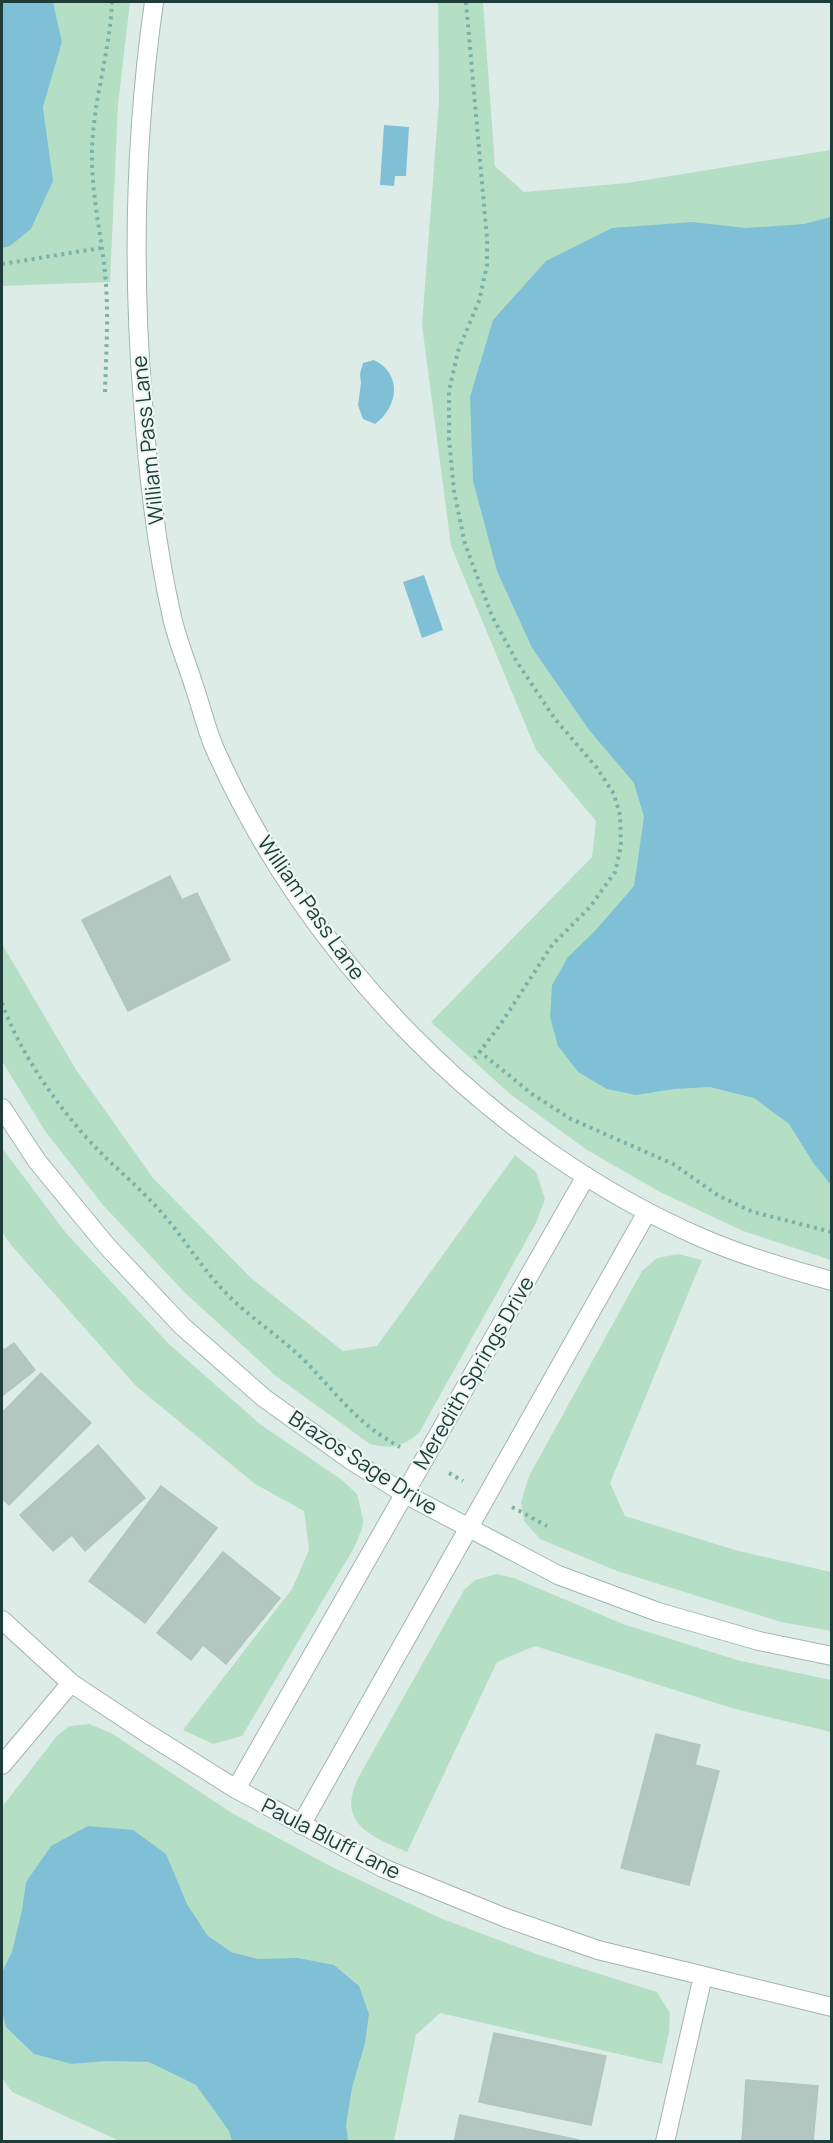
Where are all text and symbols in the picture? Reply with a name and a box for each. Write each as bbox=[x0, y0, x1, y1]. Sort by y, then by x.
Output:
street label: William Pass Lane bbox=[124, 354, 170, 526]
street label: William Pass Lane bbox=[252, 830, 372, 985]
street label: Meredith Springs Drive bbox=[406, 1271, 540, 1474]
street label: Brazos Sage Drive bbox=[284, 1404, 443, 1521]
street label: Paula Bluff Lane bbox=[257, 1791, 406, 1885]

